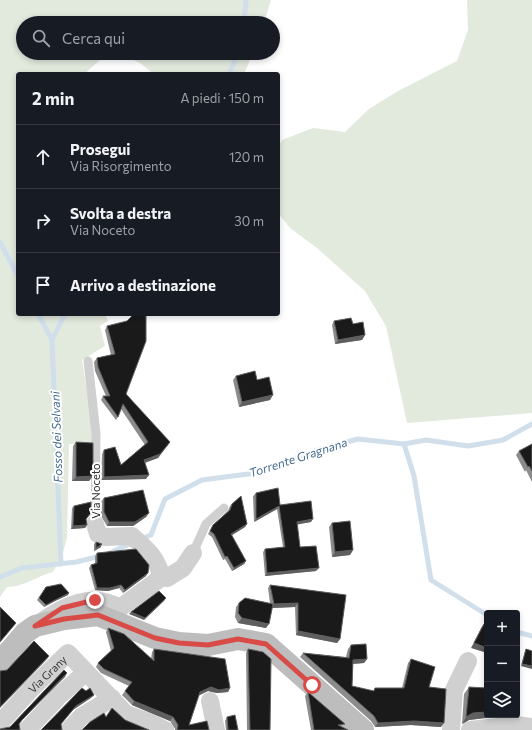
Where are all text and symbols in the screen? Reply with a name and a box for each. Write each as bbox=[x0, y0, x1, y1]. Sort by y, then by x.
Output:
search box bbox=[16, 16, 280, 60]
icon: search bbox=[30, 27, 52, 49]
text: Cerca qui bbox=[62, 29, 125, 47]
text: 2 min bbox=[32, 88, 74, 109]
text: A piedi · 150 m bbox=[180, 90, 264, 106]
text: Prosegui bbox=[70, 140, 130, 158]
icon: ahead bbox=[32, 146, 54, 168]
text: 120 m bbox=[229, 149, 264, 165]
text: Via Risorgimento bbox=[70, 158, 172, 174]
text: Svolta a destra bbox=[70, 204, 171, 222]
icon: right bbox=[32, 210, 54, 232]
text: 30 m bbox=[234, 213, 264, 229]
text: Via Noceto bbox=[70, 222, 135, 238]
icon: arrive bbox=[32, 274, 54, 296]
text: Arrivo a destinazione bbox=[70, 276, 216, 294]
water label: Fosso dei Selvani bbox=[47, 390, 65, 483]
water label: Torrente Gragnana bbox=[247, 434, 349, 480]
street label: Via Noceto bbox=[89, 463, 102, 519]
route end bbox=[86, 591, 104, 609]
map controls bbox=[484, 610, 520, 718]
button: + bbox=[484, 610, 520, 646]
button: − bbox=[484, 646, 520, 682]
street label: Via Grany bbox=[25, 652, 69, 695]
route start bbox=[303, 676, 321, 694]
button: layers bbox=[484, 682, 520, 718]

